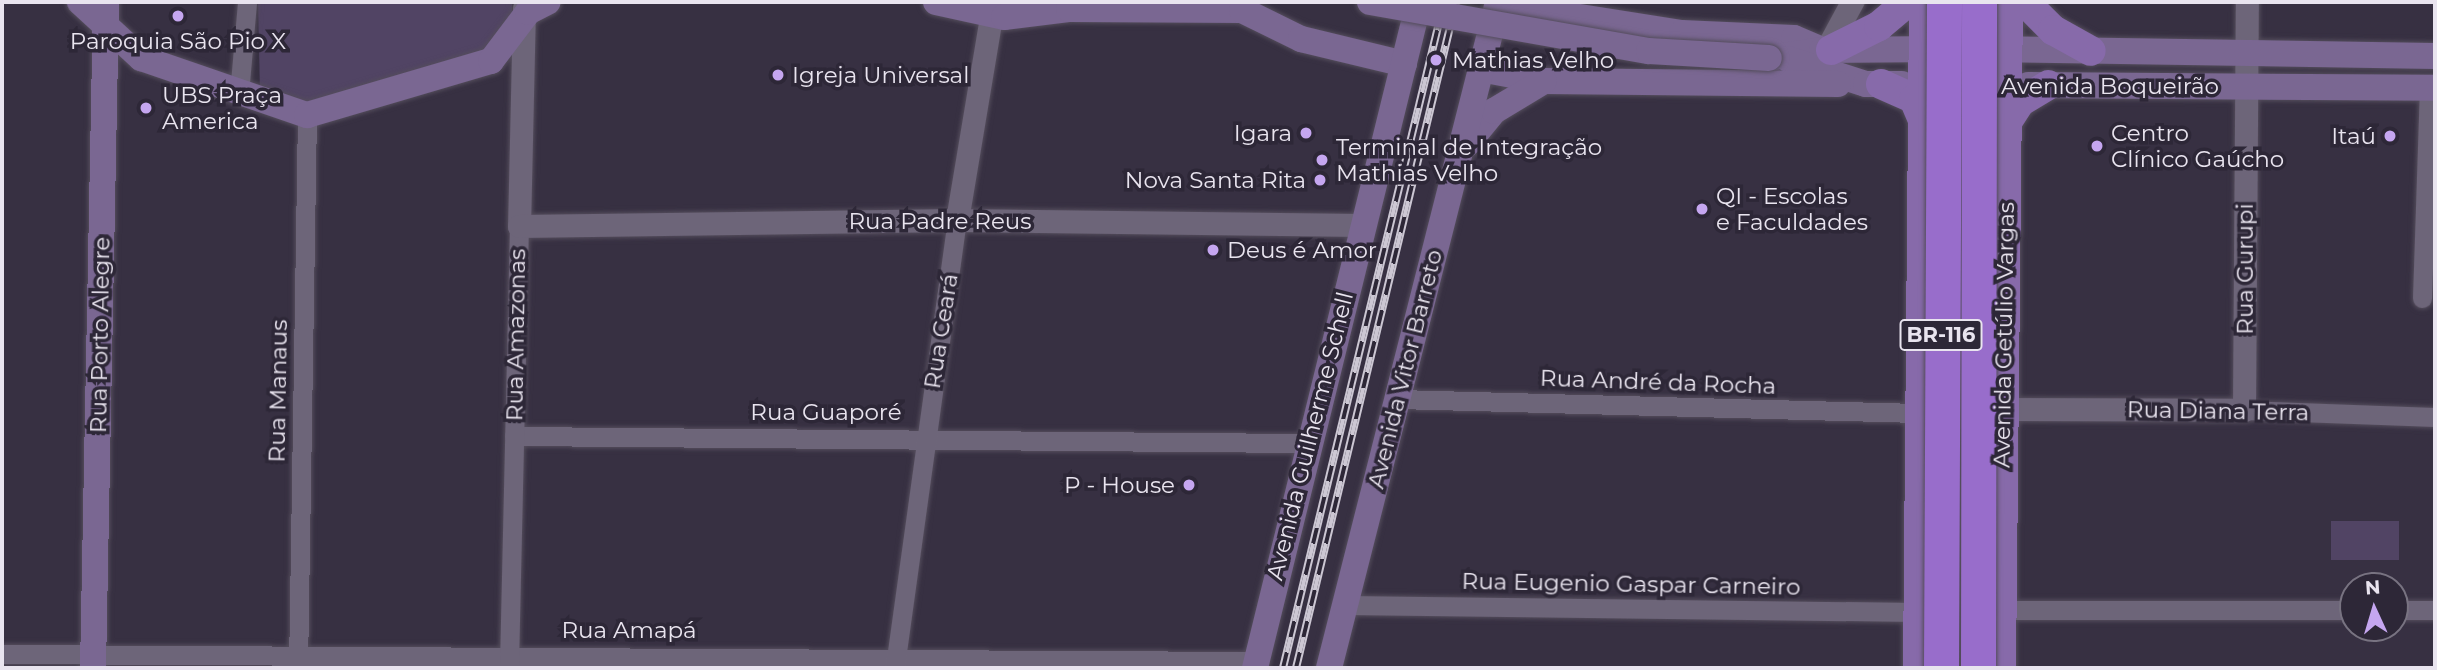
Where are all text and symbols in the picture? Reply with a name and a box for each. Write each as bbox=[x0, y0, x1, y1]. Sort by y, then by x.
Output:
marker: Paroquia São Pio X bbox=[170, 8, 186, 24]
place label: Paroquia São Pio X bbox=[70, 27, 286, 55]
place label: Mathias Velho bbox=[1452, 46, 1614, 74]
marker: Mathias Velho bbox=[1426, 50, 1446, 70]
place label: Igreja Universal bbox=[792, 61, 969, 89]
marker: Igreja Universal bbox=[770, 67, 786, 83]
street label: Avenida Boqueirão bbox=[2001, 72, 2219, 100]
place label: UBS Praça America bbox=[162, 81, 282, 135]
marker: UBS Praça America bbox=[136, 98, 156, 118]
place label: Igara bbox=[1234, 119, 1292, 147]
place label: Centro Clínico Gaúcho bbox=[2111, 119, 2284, 173]
place label: Itaú bbox=[2331, 122, 2376, 150]
marker: Igara bbox=[1298, 125, 1314, 141]
marker: Itaú bbox=[2382, 128, 2398, 144]
place label: Terminal de Integração Mathias Velho bbox=[1336, 133, 1602, 187]
marker: Centro Clínico Gaúcho bbox=[2089, 138, 2105, 154]
marker: Terminal de Integração Mathias Velho bbox=[1314, 152, 1330, 168]
place label: Nova Santa Rita bbox=[1125, 166, 1306, 194]
marker: Nova Santa Rita bbox=[1312, 172, 1328, 188]
place label: QI - Escolas e Faculdades bbox=[1716, 182, 1868, 236]
marker: QI - Escolas e Faculdades bbox=[1694, 201, 1710, 217]
street label: Avenida Getúlio Vargas bbox=[1988, 202, 2020, 468]
street label: Rua Gurupi bbox=[2231, 203, 2259, 335]
street label: Rua Padre Reus bbox=[848, 207, 1032, 235]
place label: Deus é Amor bbox=[1227, 236, 1377, 264]
street label: Rua Porto Alegre bbox=[84, 237, 116, 433]
marker: Deus é Amor bbox=[1205, 242, 1221, 258]
street label: Avenida Vitor Barreto bbox=[1362, 247, 1448, 491]
street label: Rua Amazonas bbox=[501, 249, 531, 421]
street label: Rua Ceará bbox=[918, 271, 964, 391]
street label: Avenida Guilherme Schell bbox=[1261, 289, 1359, 583]
road number: BR-116 bbox=[1899, 318, 1983, 352]
street label: Rua Manaus bbox=[263, 319, 293, 463]
street label: Rua André da Rocha bbox=[1539, 364, 1777, 400]
street label: Rua Diana Terra bbox=[2127, 396, 2309, 426]
street label: Rua Guaporé bbox=[750, 398, 902, 426]
place label: P - House bbox=[1064, 471, 1175, 499]
marker: P - House bbox=[1181, 477, 1197, 493]
street label: Rua Eugenio Gaspar Carneiro bbox=[1461, 567, 1801, 601]
north arrow bbox=[2339, 572, 2409, 642]
text: N bbox=[2364, 576, 2381, 600]
street label: Rua Amapá bbox=[561, 616, 697, 644]

